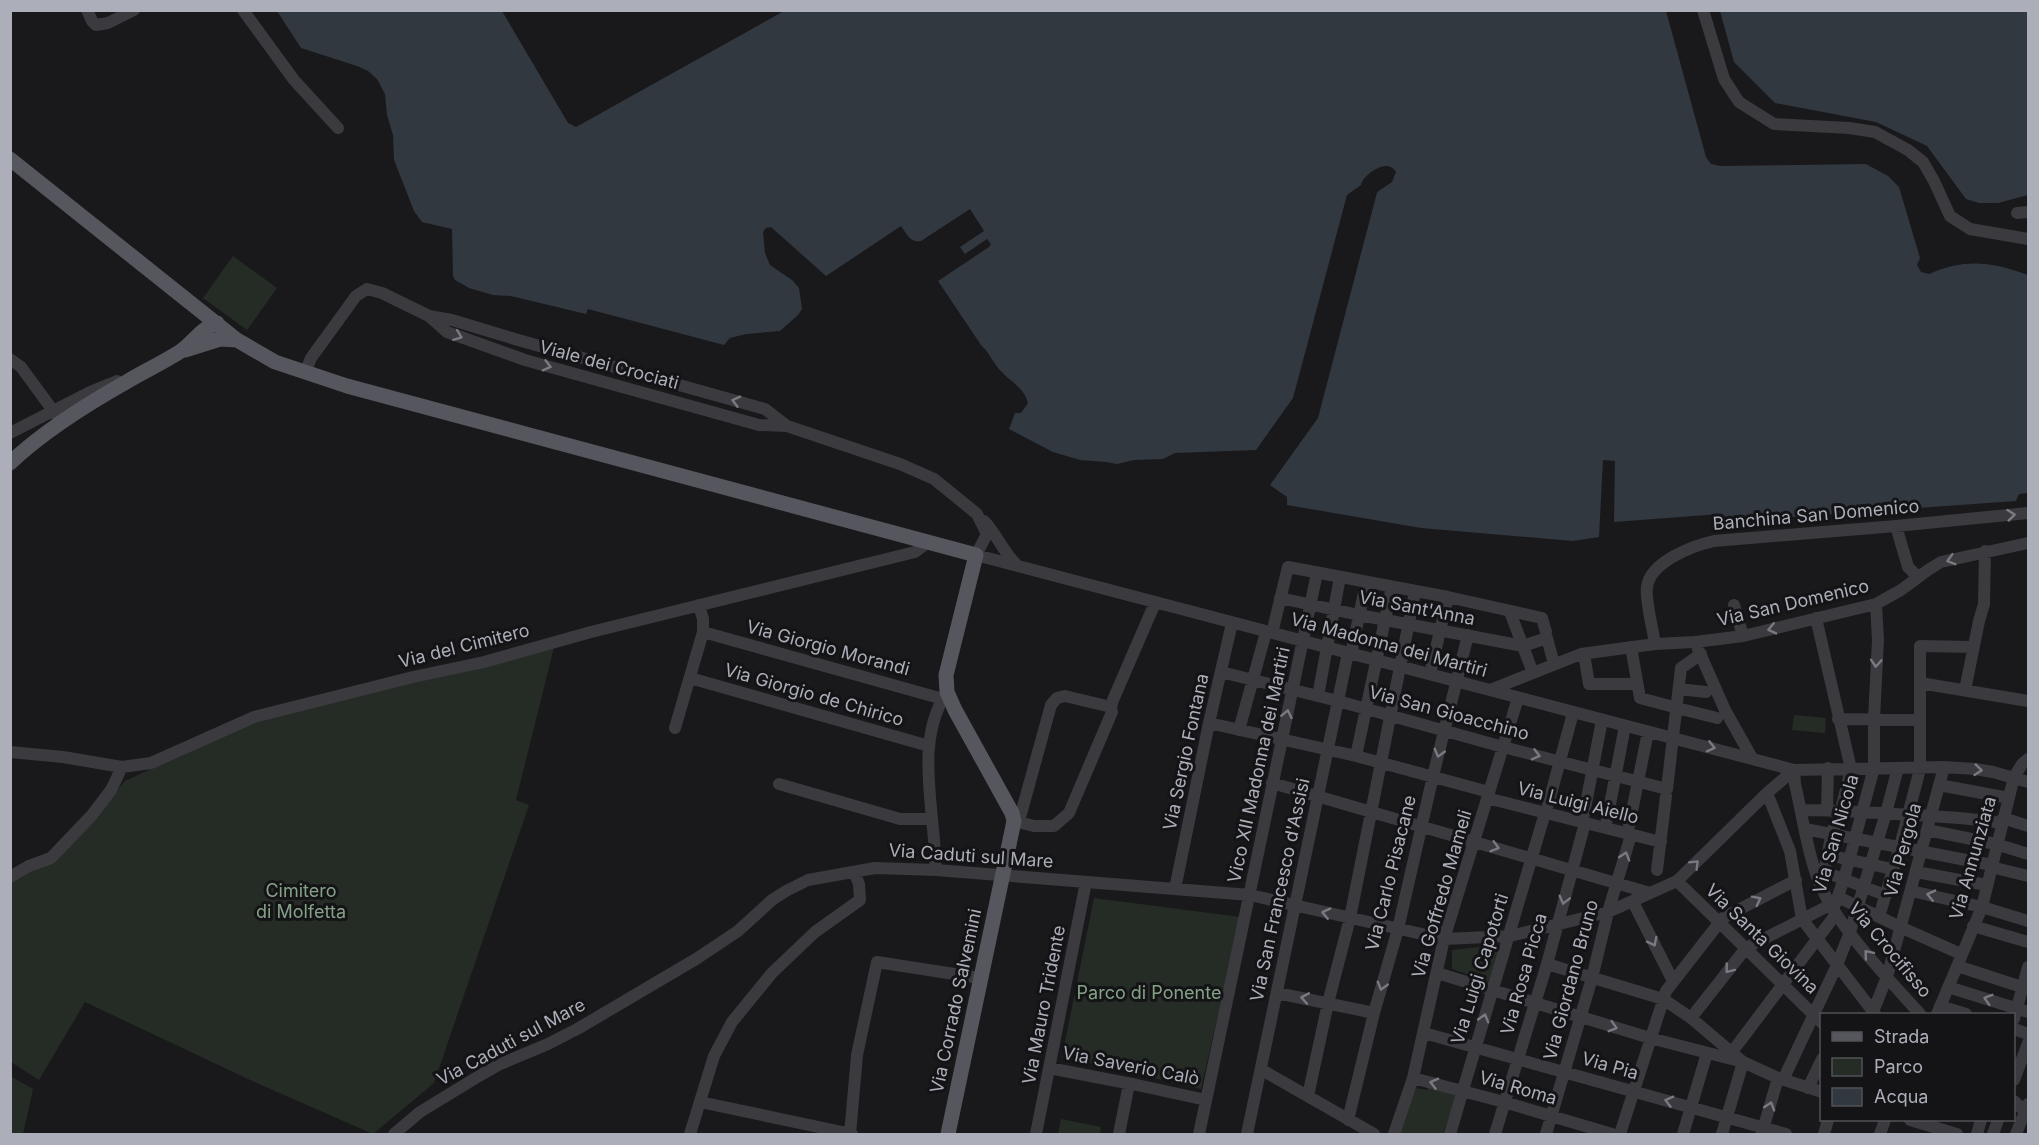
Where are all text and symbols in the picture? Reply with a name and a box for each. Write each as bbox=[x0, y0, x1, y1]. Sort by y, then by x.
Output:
one-way arrow bbox=[452, 329, 463, 342]
street label: Viale dei Crociati bbox=[537, 336, 681, 393]
one-way arrow bbox=[542, 359, 552, 372]
one-way arrow bbox=[731, 395, 741, 408]
street label: Banchina San Domenico bbox=[1712, 495, 1920, 534]
one-way arrow bbox=[2006, 509, 2015, 521]
one-way arrow bbox=[1946, 552, 1956, 565]
street label: Via San Domenico bbox=[1715, 575, 1871, 630]
street label: Via Sant'Anna bbox=[1357, 586, 1477, 629]
street label: Via Madonna dei Martiri bbox=[1289, 608, 1490, 681]
street label: Via Giorgio Morandi bbox=[744, 616, 912, 679]
street label: Via del Cimitero bbox=[396, 619, 531, 672]
one-way arrow bbox=[1767, 621, 1777, 634]
street label: Vico XII Madonna dei Martiri bbox=[1223, 645, 1294, 885]
one-way arrow bbox=[1870, 658, 1883, 667]
street label: Via Giorgio de Chirico bbox=[722, 659, 906, 730]
street label: Via Sergio Fontana bbox=[1159, 672, 1212, 832]
street label: Via San Gioacchino bbox=[1367, 681, 1532, 744]
one-way arrow bbox=[1280, 710, 1293, 720]
one-way arrow bbox=[1706, 740, 1716, 753]
one-way arrow bbox=[1434, 747, 1446, 758]
one-way arrow bbox=[1531, 748, 1541, 761]
one-way arrow bbox=[1974, 763, 1983, 776]
street label: Via San Nicola bbox=[1809, 772, 1863, 896]
street label: Via San Francesco d'Assisi bbox=[1246, 776, 1313, 1004]
street label: Via Luigi Aiello bbox=[1515, 777, 1641, 828]
street label: Via Carlo Pisacane bbox=[1361, 793, 1420, 953]
street label: Via Annunziata bbox=[1945, 794, 2000, 922]
street label: Via Pergola bbox=[1880, 800, 1925, 899]
street label: Via Goffredo Mameli bbox=[1407, 807, 1476, 980]
street label: Via Caduti sul Mare bbox=[888, 839, 1054, 872]
one-way arrow bbox=[1490, 840, 1500, 852]
one-way arrow bbox=[1618, 851, 1630, 862]
one-way arrow bbox=[1687, 860, 1698, 871]
street label: Via Santa Giovina bbox=[1702, 879, 1823, 998]
park label: Cimitero di Molfetta bbox=[256, 880, 346, 922]
one-way arrow bbox=[1927, 890, 1937, 903]
street label: Via Luigi Capotorti bbox=[1447, 891, 1512, 1047]
one-way arrow bbox=[1559, 895, 1572, 905]
one-way arrow bbox=[1750, 896, 1761, 908]
street label: Via Giordano Bruno bbox=[1539, 897, 1602, 1062]
street label: Via Crocifisso bbox=[1844, 898, 1936, 1002]
street label: Via Corrado Salvemini bbox=[926, 907, 985, 1095]
one-way arrow bbox=[1322, 907, 1332, 920]
street label: Via Rosa Picca bbox=[1496, 911, 1551, 1037]
street label: Via Mauro Tridente bbox=[1018, 924, 1069, 1086]
one-way arrow bbox=[1646, 935, 1657, 946]
one-way arrow bbox=[1864, 950, 1875, 961]
one-way arrow bbox=[1726, 962, 1737, 973]
one-way arrow bbox=[1377, 980, 1389, 991]
park label: Parco di Ponente bbox=[1077, 982, 1221, 1003]
one-way arrow bbox=[1300, 993, 1310, 1005]
street label: Via Caduti sul Mare bbox=[433, 994, 589, 1090]
one-way arrow bbox=[1983, 994, 1994, 1006]
one-way arrow bbox=[1477, 1013, 1489, 1024]
legend bbox=[1820, 1013, 2015, 1121]
one-way arrow bbox=[1607, 1020, 1618, 1032]
text: Strada bbox=[1874, 1026, 1929, 1047]
street label: Via Saverio Calò bbox=[1061, 1042, 1201, 1089]
street label: Via Pia bbox=[1579, 1047, 1641, 1084]
text: Parco bbox=[1874, 1056, 1923, 1077]
street label: Via Roma bbox=[1477, 1066, 1559, 1109]
one-way arrow bbox=[1430, 1078, 1440, 1091]
text: Acqua bbox=[1874, 1086, 1928, 1107]
one-way arrow bbox=[1664, 1096, 1674, 1109]
one-way arrow bbox=[1763, 1101, 1775, 1112]

